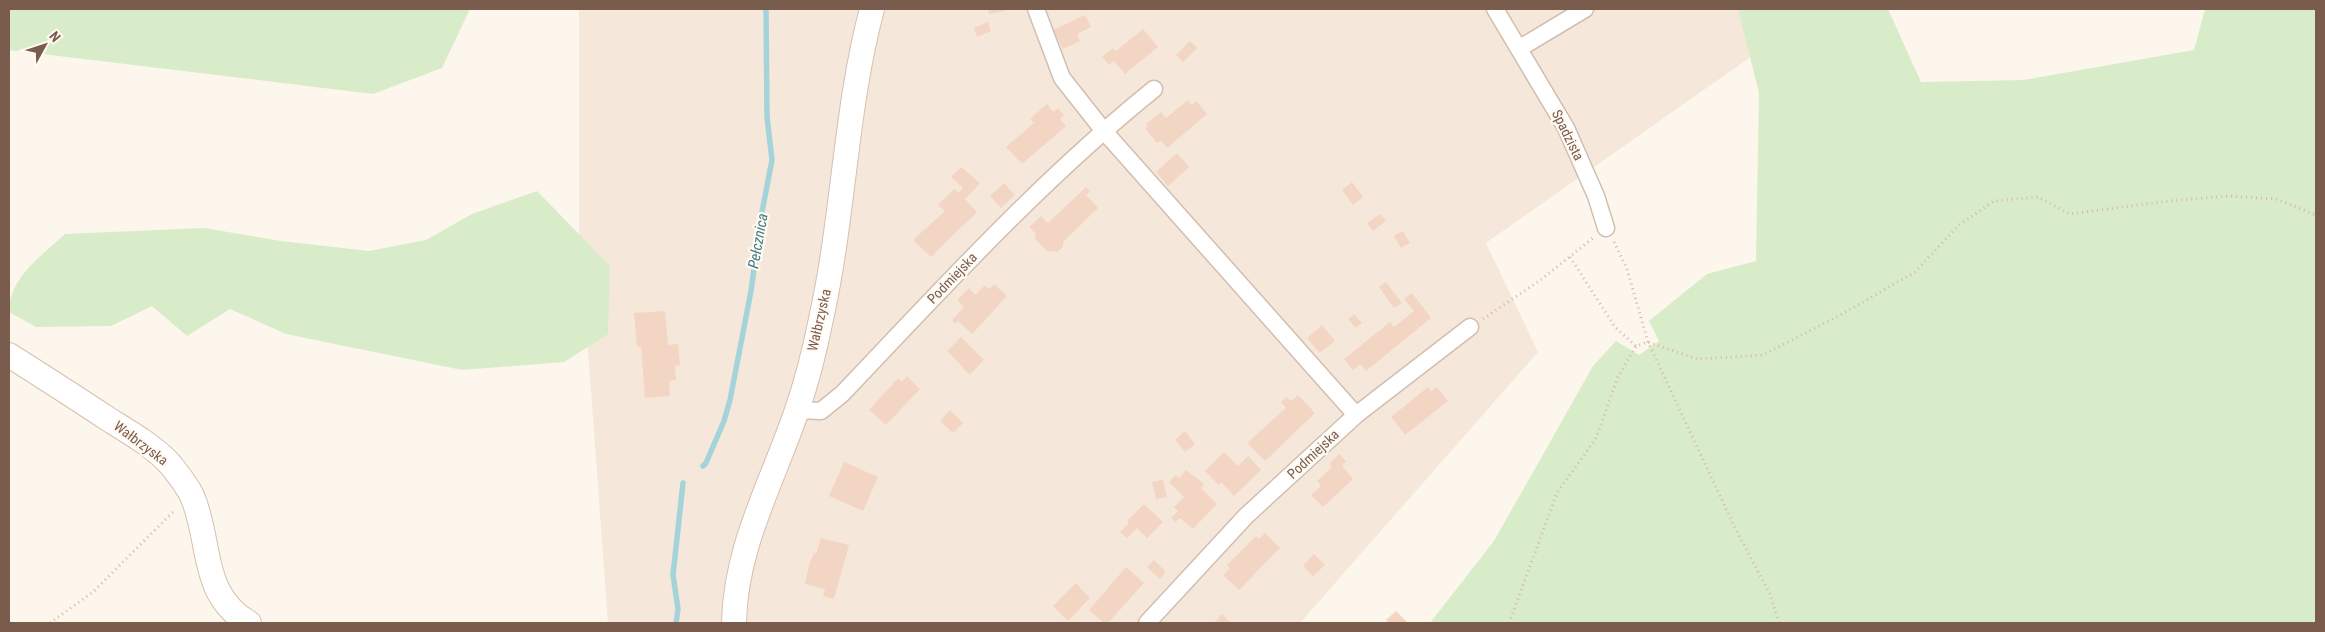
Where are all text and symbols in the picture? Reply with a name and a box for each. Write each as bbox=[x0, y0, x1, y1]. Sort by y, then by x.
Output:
north arrow bbox=[20, 20, 70, 70]
text: N bbox=[46, 28, 64, 45]
street label: Spadzista bbox=[1549, 107, 1587, 163]
water label: Pełcznica bbox=[744, 212, 772, 270]
street label: Podmiejska bbox=[924, 249, 980, 307]
street label: Wałbrzyska bbox=[804, 287, 834, 353]
street label: Wałbrzyska bbox=[111, 418, 171, 468]
street label: Podmiejska bbox=[1284, 426, 1342, 482]

